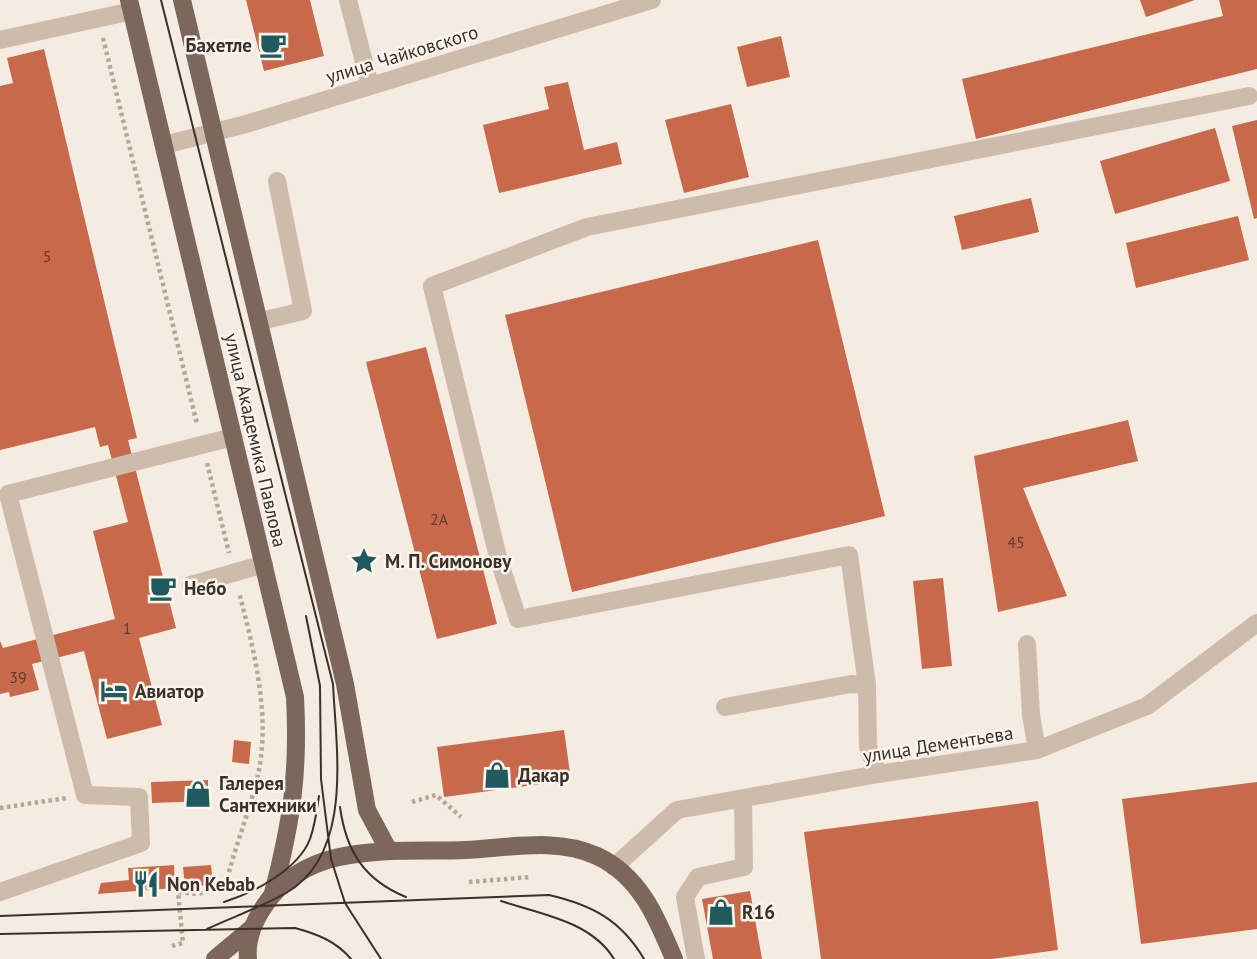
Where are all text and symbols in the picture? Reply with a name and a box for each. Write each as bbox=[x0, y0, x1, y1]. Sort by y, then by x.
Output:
street label: улица Чайковского bbox=[323, 19, 481, 89]
cafe icon: Бахетле bbox=[258, 30, 288, 60]
place label: Бахетле bbox=[186, 33, 252, 57]
house number: 5 bbox=[43, 246, 51, 266]
street label: улица Академика Павлова bbox=[220, 331, 292, 549]
house number: 2А bbox=[430, 509, 449, 529]
house number: 45 bbox=[1007, 532, 1025, 552]
place icon: М. П. Симонову bbox=[349, 546, 379, 576]
place label: М. П. Симонову bbox=[385, 549, 512, 573]
cafe icon: Небо bbox=[148, 573, 178, 603]
place label: Небо bbox=[184, 576, 226, 600]
house number: 1 bbox=[123, 618, 131, 638]
house number: 39 bbox=[9, 667, 27, 687]
hotel icon: Авиатор bbox=[99, 676, 129, 706]
place label: Авиатор bbox=[135, 679, 204, 703]
street label: улица Дементьева bbox=[861, 720, 1015, 768]
shop icon: Дакар bbox=[482, 760, 512, 790]
place label: Дакар bbox=[518, 763, 570, 787]
place label: Галерея Сантехники bbox=[219, 771, 317, 817]
shop icon: Галерея Сантехники bbox=[183, 779, 213, 809]
restaurant icon: Non Kebab bbox=[131, 869, 161, 899]
place label: Non Kebab bbox=[167, 872, 255, 896]
shop icon: R16 bbox=[706, 897, 736, 927]
place label: R16 bbox=[742, 900, 775, 924]

